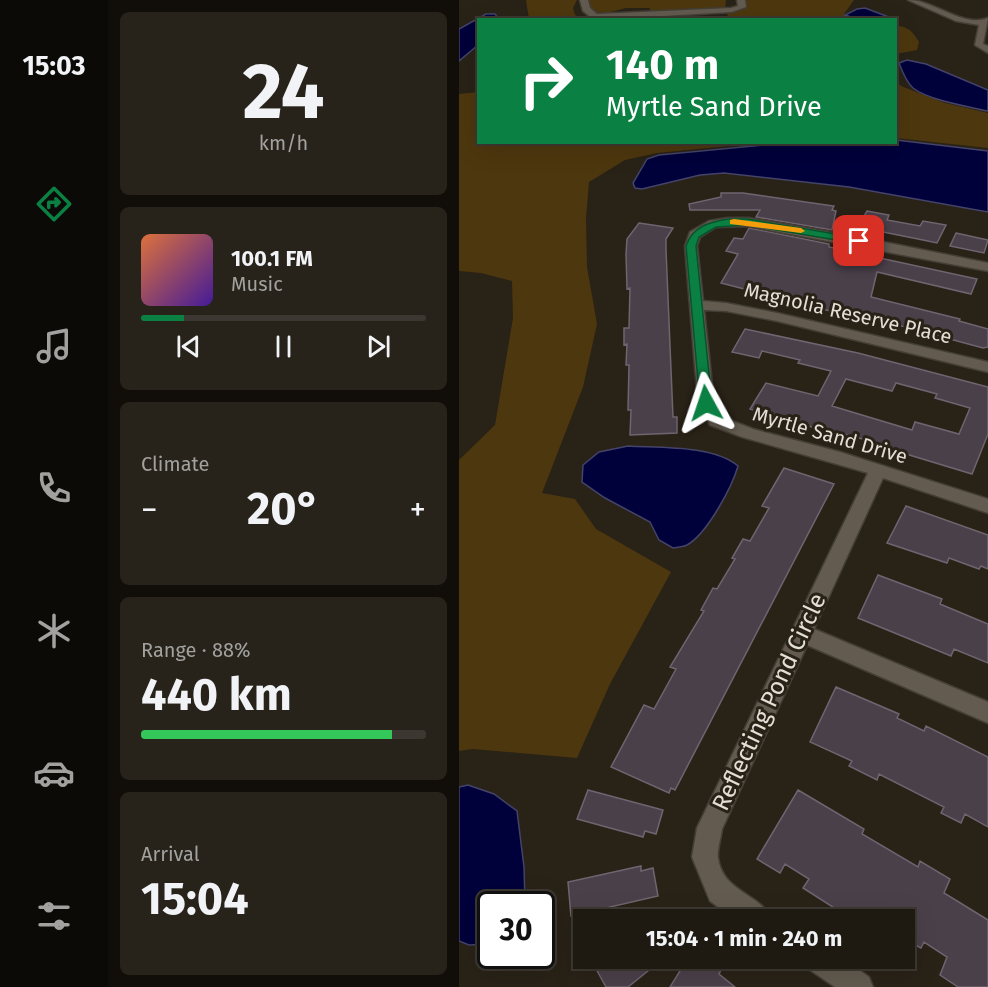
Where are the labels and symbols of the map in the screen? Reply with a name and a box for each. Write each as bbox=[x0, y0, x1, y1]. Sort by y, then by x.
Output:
pin bbox=[833, 215, 884, 266]
street label: Magnolia Reserve Place bbox=[742, 277, 954, 349]
position arrow bbox=[674, 371, 738, 435]
street label: Myrtle Sand Drive bbox=[750, 401, 910, 469]
street label: Reflecting Pond Circle bbox=[706, 589, 832, 815]
speed limit sign: 30 bbox=[477, 891, 555, 969]

